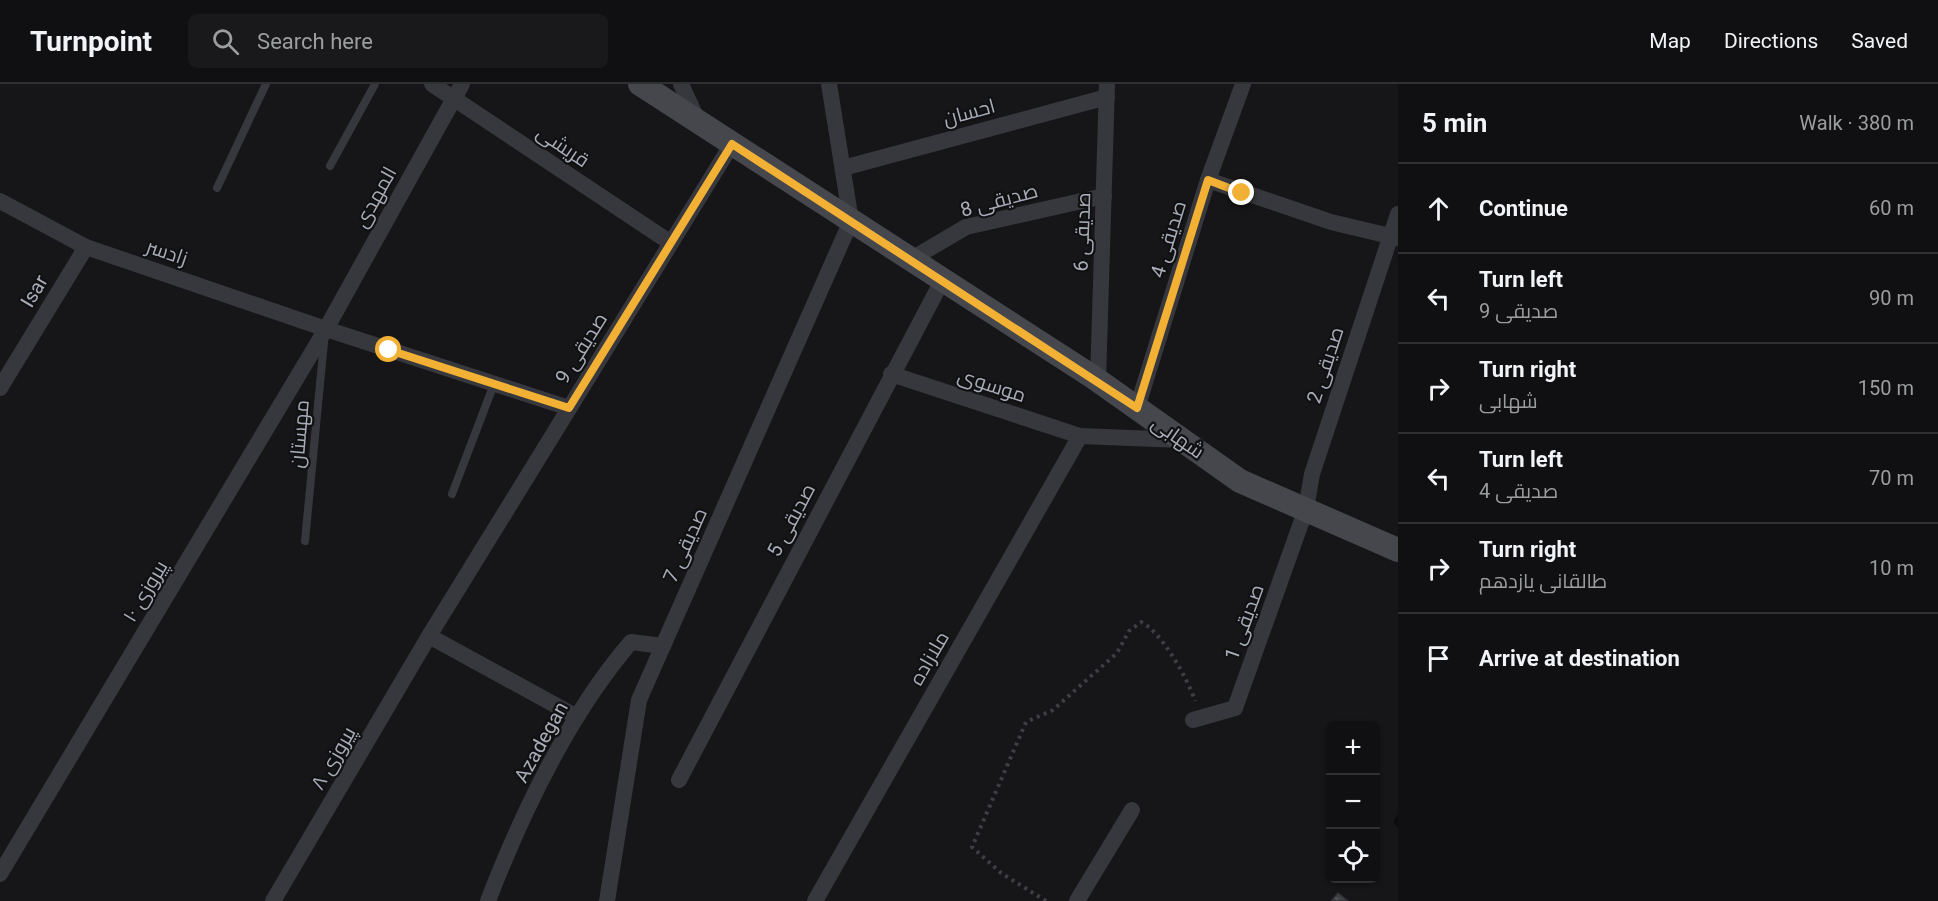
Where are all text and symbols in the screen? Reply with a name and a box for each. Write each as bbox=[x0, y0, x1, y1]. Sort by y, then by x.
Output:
search box bbox=[188, 14, 608, 68]
text: Turnpoint bbox=[30, 25, 152, 58]
icon: search bbox=[209, 25, 242, 58]
text: Search here bbox=[257, 29, 373, 54]
text: Map bbox=[1649, 29, 1691, 53]
text: Directions bbox=[1724, 29, 1818, 53]
text: Saved bbox=[1851, 29, 1908, 53]
street label: احسان bbox=[940, 94, 998, 131]
text: 5 min bbox=[1422, 108, 1487, 138]
text: Walk · 380 m bbox=[1799, 111, 1914, 135]
street label: قریشی bbox=[532, 120, 594, 173]
street label: المهدی bbox=[348, 162, 402, 232]
street label: صدیقی 8 bbox=[958, 178, 1041, 223]
route end bbox=[1228, 179, 1254, 205]
street label: صدیقی 6 bbox=[1069, 192, 1096, 272]
icon: ahead bbox=[1422, 192, 1455, 225]
text: Continue bbox=[1479, 196, 1568, 221]
text: 60 m bbox=[1869, 196, 1914, 220]
street label: صدیقی 4 bbox=[1145, 198, 1192, 281]
street label: زادسر bbox=[142, 233, 191, 270]
text: Turn left bbox=[1479, 267, 1563, 292]
street label: Isar bbox=[15, 270, 53, 312]
icon: left bbox=[1422, 282, 1455, 315]
text: 90 m bbox=[1869, 286, 1914, 310]
text: صدیقی 9 bbox=[1479, 299, 1558, 323]
street label: صدیقی 9 bbox=[550, 308, 613, 388]
street label: صدیقی 2 bbox=[1301, 324, 1350, 407]
route start bbox=[375, 336, 401, 362]
text: Turn right bbox=[1479, 357, 1576, 382]
street label: موسوی bbox=[954, 363, 1029, 408]
icon: right bbox=[1422, 372, 1455, 405]
text: 150 m bbox=[1858, 376, 1914, 400]
text: شهابی bbox=[1479, 389, 1538, 413]
street label: مهستان bbox=[284, 399, 315, 469]
street label: شهابی bbox=[1147, 410, 1209, 464]
text: Turn left bbox=[1479, 447, 1563, 472]
icon: left bbox=[1422, 462, 1455, 495]
text: 70 m bbox=[1869, 466, 1914, 490]
street label: صدیقی 5 bbox=[762, 479, 821, 561]
text: صدیقی 4 bbox=[1479, 479, 1558, 503]
street label: صدیقی 7 bbox=[658, 504, 713, 586]
text: Turn right bbox=[1479, 537, 1576, 562]
icon: right bbox=[1422, 552, 1455, 585]
street label: پیروزی ١٠ bbox=[117, 555, 174, 627]
text: 10 m bbox=[1869, 556, 1914, 580]
text: طالقانی یازدهم bbox=[1479, 569, 1607, 593]
street label: صدیقی 1 bbox=[1219, 581, 1270, 664]
street label: ملازاده bbox=[904, 627, 954, 689]
icon: arrive bbox=[1422, 642, 1455, 675]
text: Arrive at destination bbox=[1479, 646, 1680, 671]
street label: Azadegan bbox=[509, 697, 573, 787]
map controls bbox=[1326, 721, 1380, 883]
button: + bbox=[1326, 721, 1380, 775]
street label: پیروزی ٨ bbox=[305, 722, 362, 794]
button: − bbox=[1326, 775, 1380, 829]
button: locate bbox=[1326, 829, 1380, 883]

